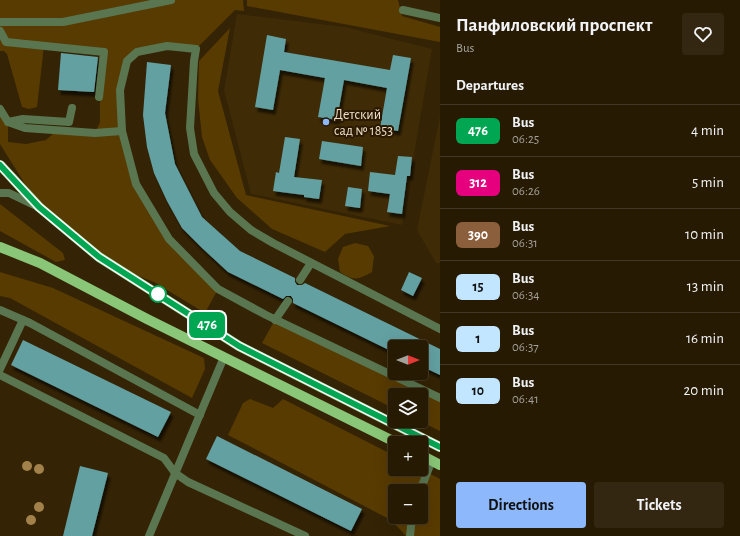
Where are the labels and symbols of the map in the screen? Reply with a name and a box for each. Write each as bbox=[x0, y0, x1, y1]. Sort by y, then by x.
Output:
place label: Детский сад № 1853 bbox=[334, 108, 393, 138]
marker: Детский сад № 1853 bbox=[321, 117, 331, 127]
unlabelled marker bbox=[149, 285, 167, 303]
line badge: 476 bbox=[184, 312, 230, 338]
north arrow bbox=[388, 340, 428, 380]

